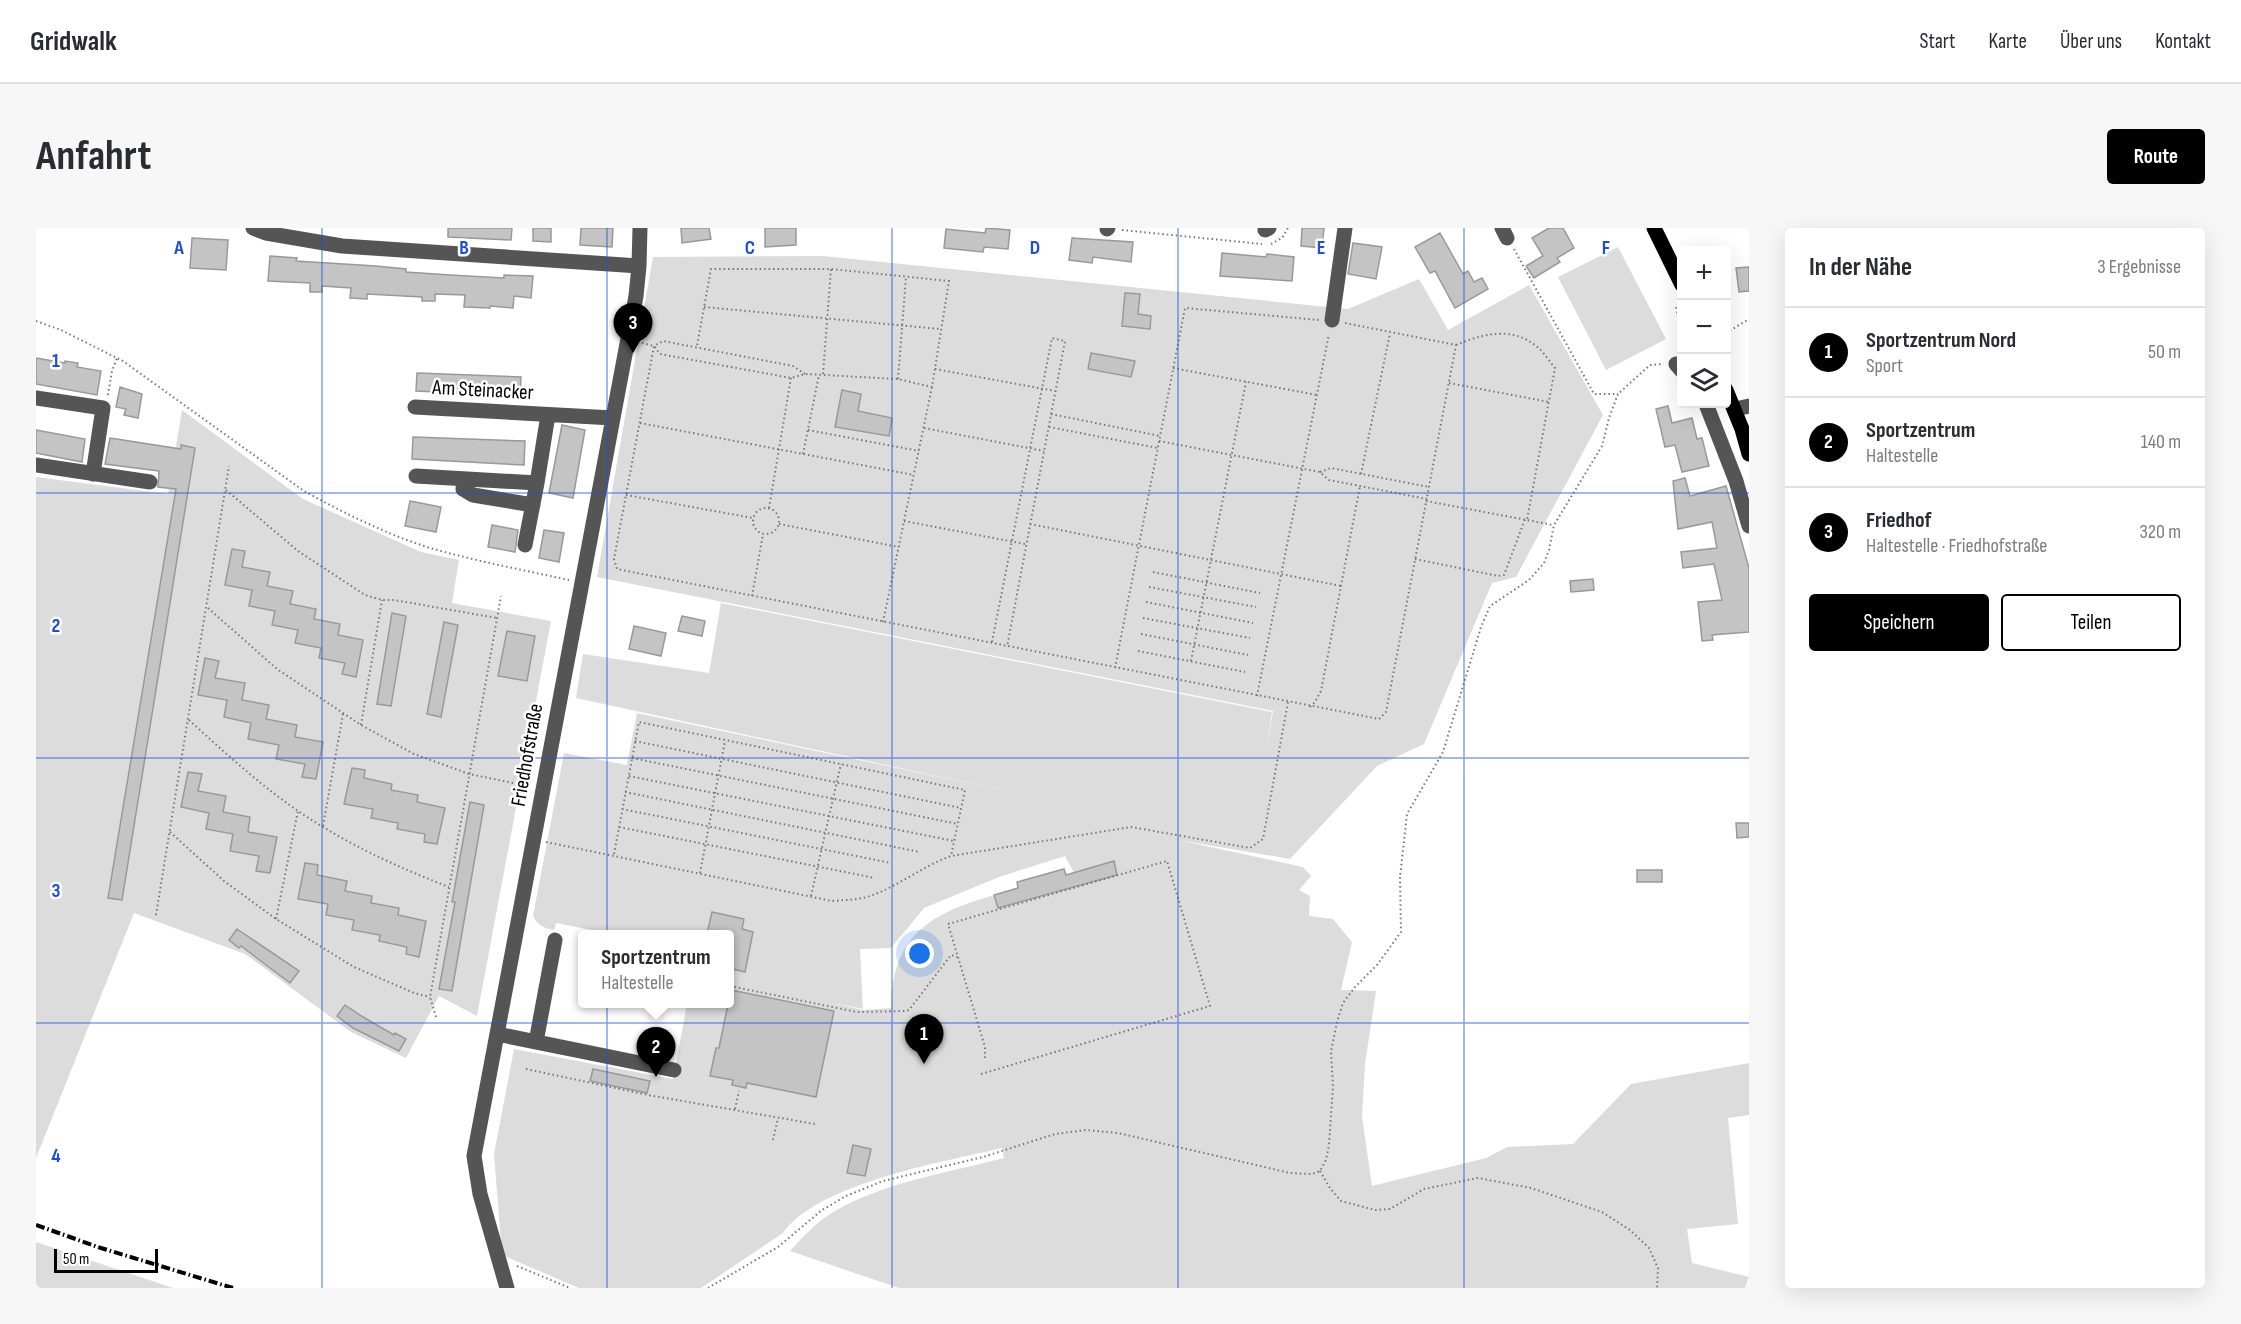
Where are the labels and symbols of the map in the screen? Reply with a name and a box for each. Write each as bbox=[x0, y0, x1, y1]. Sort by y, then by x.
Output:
text: A bbox=[173, 236, 184, 260]
text: B bbox=[459, 236, 469, 260]
text: C bbox=[745, 236, 755, 260]
text: D bbox=[1030, 236, 1040, 260]
text: E bbox=[1317, 236, 1325, 260]
text: F bbox=[1602, 236, 1610, 260]
pin: 3 bbox=[614, 304, 652, 353]
text: 1 bbox=[52, 349, 60, 373]
street label: Am Steinacker bbox=[431, 375, 534, 405]
text: 2 bbox=[52, 614, 60, 638]
street label: Friedhofstraße bbox=[506, 702, 548, 808]
text: 3 bbox=[52, 879, 61, 903]
your location bbox=[905, 939, 934, 968]
pin: 1 bbox=[904, 1014, 944, 1064]
pin: 2 bbox=[636, 1028, 676, 1077]
text: 4 bbox=[51, 1144, 61, 1168]
scale bar bbox=[54, 1246, 158, 1274]

